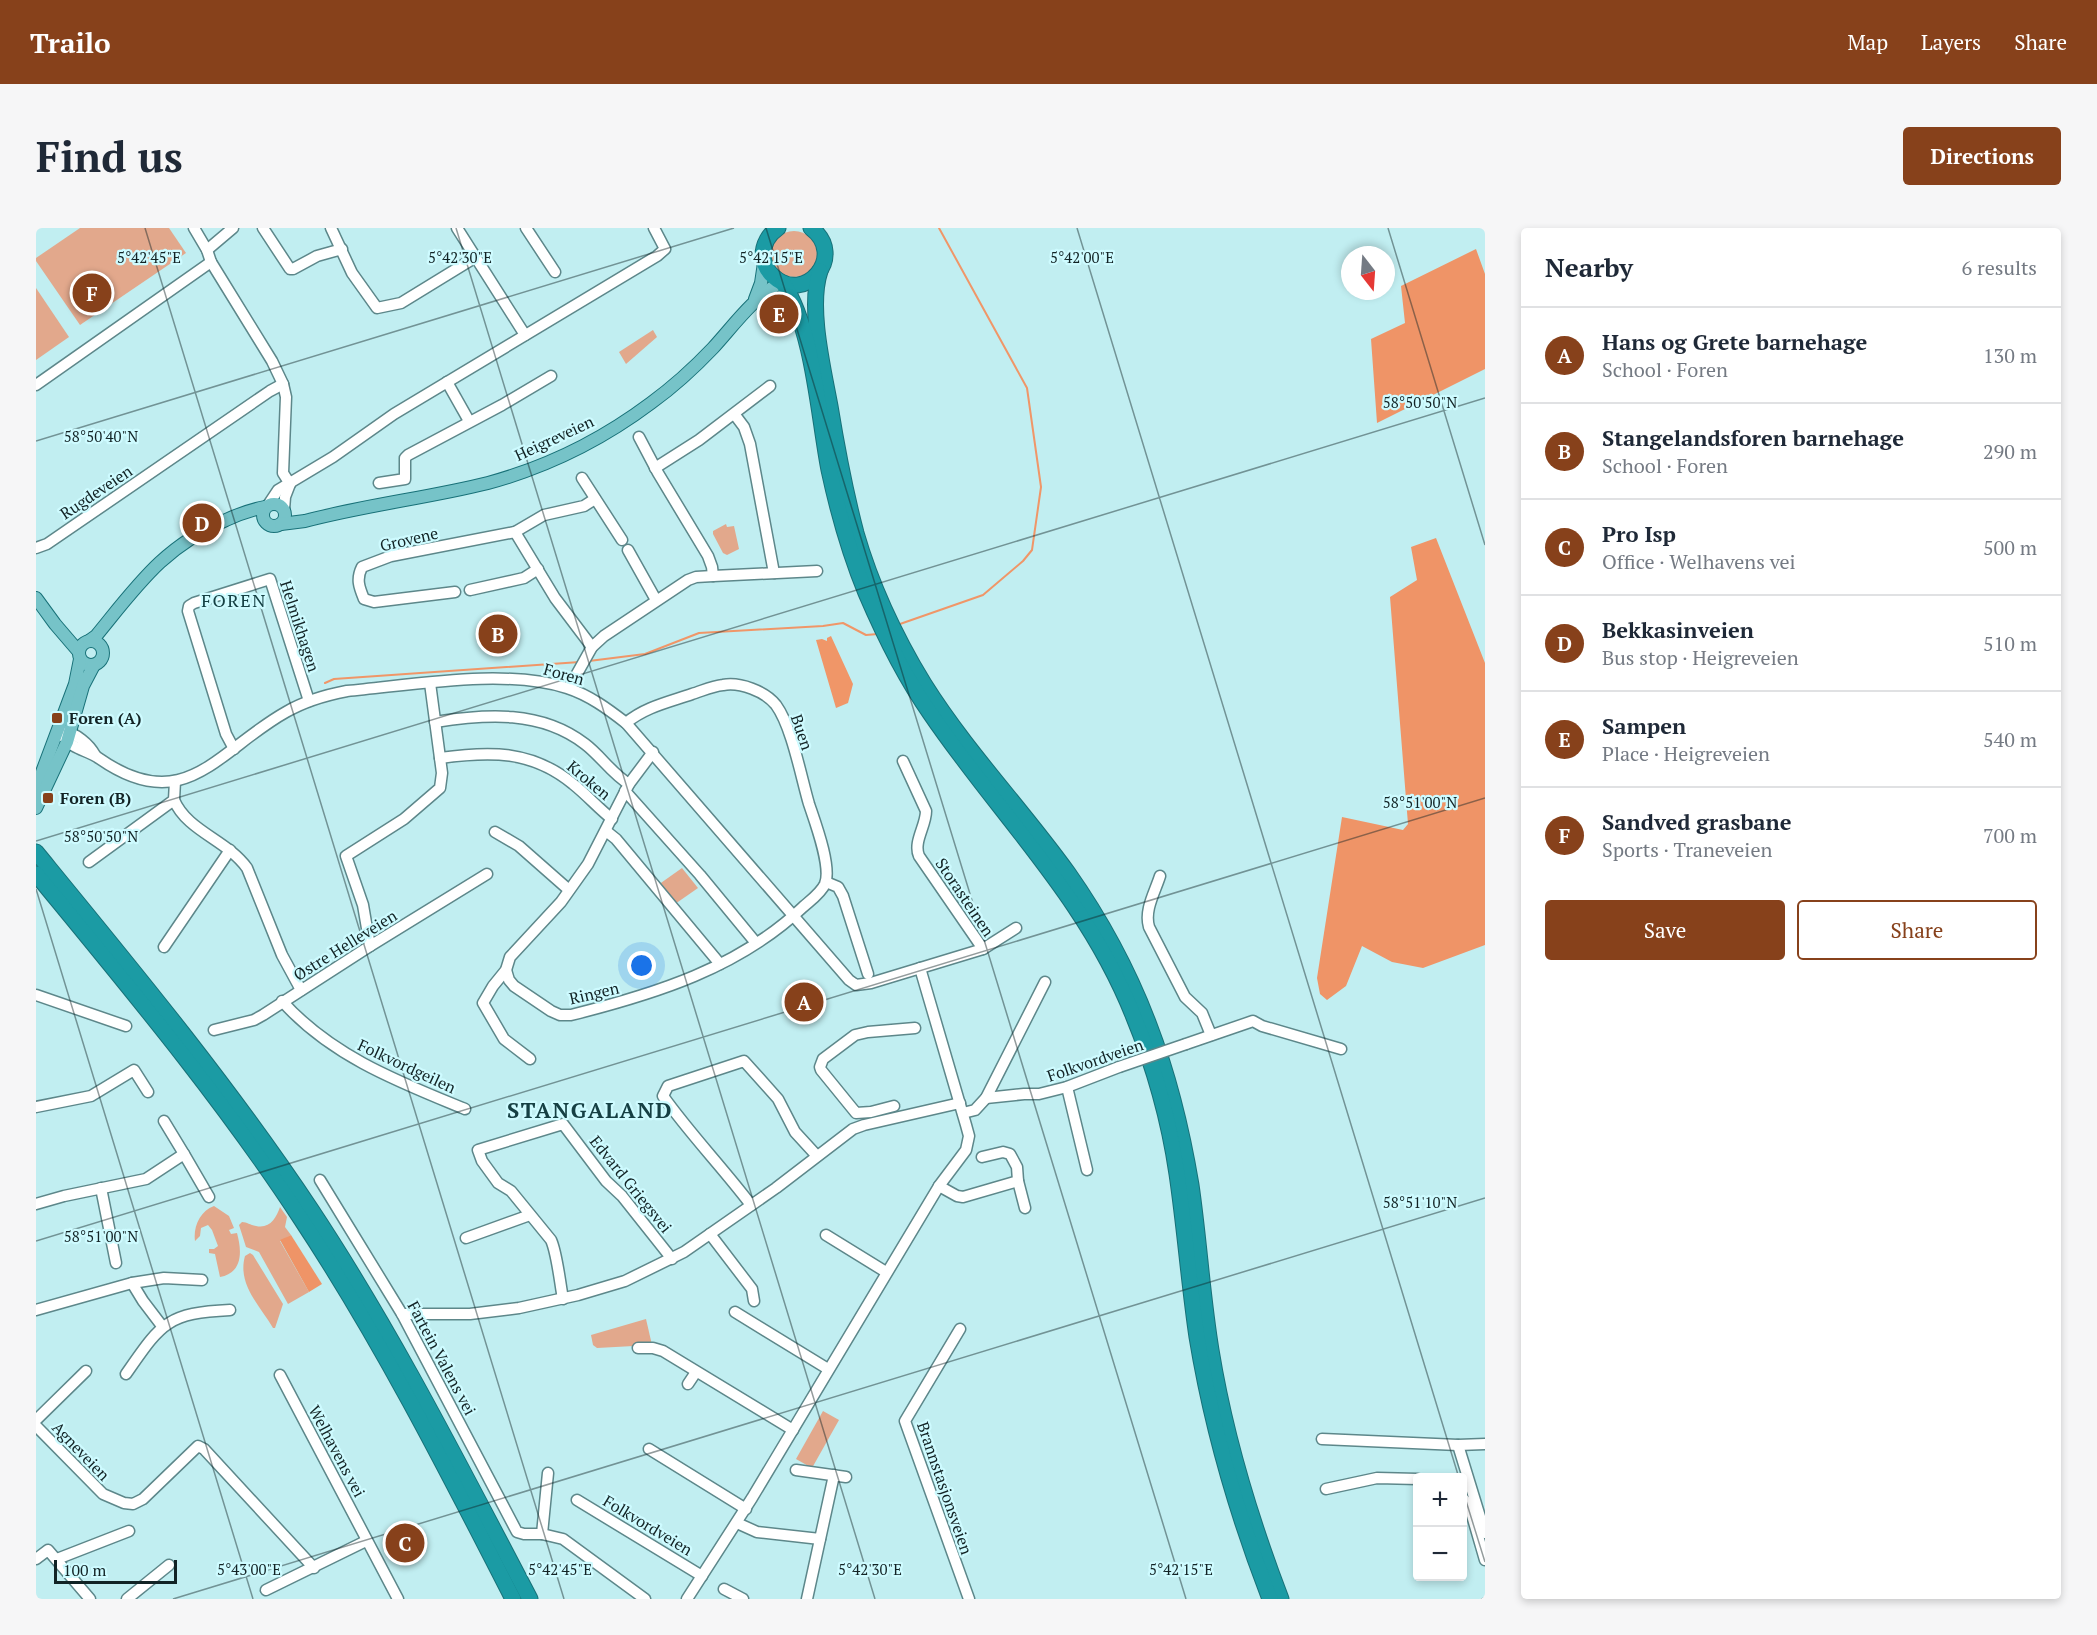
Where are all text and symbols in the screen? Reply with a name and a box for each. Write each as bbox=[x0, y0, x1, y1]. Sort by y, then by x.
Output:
text: Trailo bbox=[30, 24, 111, 61]
text: Map bbox=[1847, 28, 1888, 56]
text: Layers bbox=[1921, 28, 1981, 56]
text: Share bbox=[2014, 28, 2067, 56]
button: Directions bbox=[1903, 127, 2061, 185]
text: Find us bbox=[36, 128, 183, 184]
north arrow bbox=[1341, 246, 1395, 300]
text: 5°42'45"E bbox=[117, 247, 181, 267]
text: 5°42'30"E bbox=[428, 247, 492, 267]
text: 5°42'15"E bbox=[739, 247, 803, 267]
text: 5°42'00"E bbox=[1050, 247, 1114, 267]
text: Nearby bbox=[1545, 250, 1633, 284]
text: 6 results bbox=[1962, 254, 2037, 281]
pin: F bbox=[72, 270, 112, 316]
pin: E bbox=[760, 292, 798, 337]
text: Hans og Grete barnehage bbox=[1602, 327, 1867, 356]
text: A bbox=[1557, 342, 1572, 369]
text: 130 m bbox=[1983, 342, 2037, 369]
text: School · Foren bbox=[1602, 356, 1728, 383]
text: 58°50'50"N bbox=[1383, 392, 1457, 412]
street label: Heigreveien bbox=[511, 410, 598, 466]
text: Stangelandsforen barnehage bbox=[1602, 423, 1904, 452]
text: 58°50'40"N bbox=[64, 426, 138, 446]
text: B bbox=[1558, 438, 1571, 465]
text: 290 m bbox=[1983, 438, 2037, 465]
text: School · Foren bbox=[1602, 452, 1728, 479]
street label: Rugdeveien bbox=[56, 459, 137, 524]
pin: D bbox=[182, 500, 222, 546]
text: Pro Isp bbox=[1602, 519, 1676, 548]
street label: Grovene bbox=[378, 522, 440, 556]
text: C bbox=[1558, 534, 1571, 561]
text: 500 m bbox=[1983, 534, 2037, 561]
text: Office · Welhavens vei bbox=[1602, 548, 1796, 575]
street label: Helmikhagen bbox=[275, 577, 325, 675]
district label: FOREN bbox=[201, 588, 267, 612]
pin: B bbox=[478, 612, 518, 656]
text: Bekkasinveien bbox=[1602, 615, 1754, 644]
text: D bbox=[1557, 630, 1572, 657]
text: 510 m bbox=[1983, 630, 2037, 657]
text: Bus stop · Heigreveien bbox=[1602, 644, 1799, 671]
street label: Foren bbox=[541, 658, 587, 690]
place label: Foren (A) bbox=[69, 707, 141, 729]
marker: Foren (A) bbox=[50, 711, 64, 725]
street label: Buen bbox=[786, 711, 819, 753]
text: Sampen bbox=[1602, 711, 1686, 740]
text: E bbox=[1558, 726, 1571, 753]
text: 540 m bbox=[1983, 726, 2037, 753]
text: Place · Heigreveien bbox=[1602, 740, 1770, 767]
street label: Kroken bbox=[562, 755, 616, 805]
place label: Foren (B) bbox=[60, 787, 131, 809]
marker: Foren (B) bbox=[41, 791, 55, 805]
text: 58°51'00"N bbox=[1383, 792, 1457, 812]
text: Sandved grasbane bbox=[1602, 807, 1792, 836]
text: F bbox=[1559, 822, 1570, 849]
text: 700 m bbox=[1983, 822, 2037, 849]
text: 58°50'50"N bbox=[64, 826, 138, 846]
text: Sports · Traneveien bbox=[1602, 836, 1772, 863]
street label: Storasteinen bbox=[931, 853, 1000, 941]
button: Save bbox=[1545, 900, 1785, 960]
button: Share bbox=[1797, 900, 2037, 960]
street label: Østre Helleveien bbox=[289, 904, 401, 986]
your location bbox=[627, 951, 656, 980]
street label: Ringen bbox=[567, 976, 622, 1009]
pin: A bbox=[784, 980, 824, 1024]
street label: Folkvordveien bbox=[1044, 1033, 1147, 1087]
street label: Folkvordgeilen bbox=[354, 1034, 460, 1099]
district label: STANGALAND bbox=[507, 1095, 673, 1124]
street label: Edvard Griegsvei bbox=[585, 1131, 677, 1237]
text: 58°51'10"N bbox=[1383, 1192, 1457, 1212]
text: 58°51'00"N bbox=[64, 1226, 138, 1246]
street label: Fartein Valens vei bbox=[403, 1297, 481, 1419]
street label: Welhavens vei bbox=[304, 1401, 371, 1501]
street label: Agneveien bbox=[47, 1417, 115, 1486]
street label: Brannstasjonsveien bbox=[912, 1419, 978, 1558]
map controls bbox=[1413, 1473, 1467, 1581]
button: + bbox=[1413, 1473, 1467, 1527]
street label: Folkvordveien bbox=[599, 1490, 697, 1561]
pin: C bbox=[386, 1520, 424, 1566]
button: − bbox=[1413, 1527, 1467, 1581]
scale bar bbox=[54, 1557, 177, 1584]
text: 100 m bbox=[63, 1559, 106, 1581]
text: 5°43'00"E bbox=[217, 1559, 281, 1579]
text: 5°42'45"E bbox=[528, 1559, 592, 1579]
text: 5°42'30"E bbox=[838, 1559, 902, 1579]
text: 5°42'15"E bbox=[1149, 1559, 1213, 1579]

